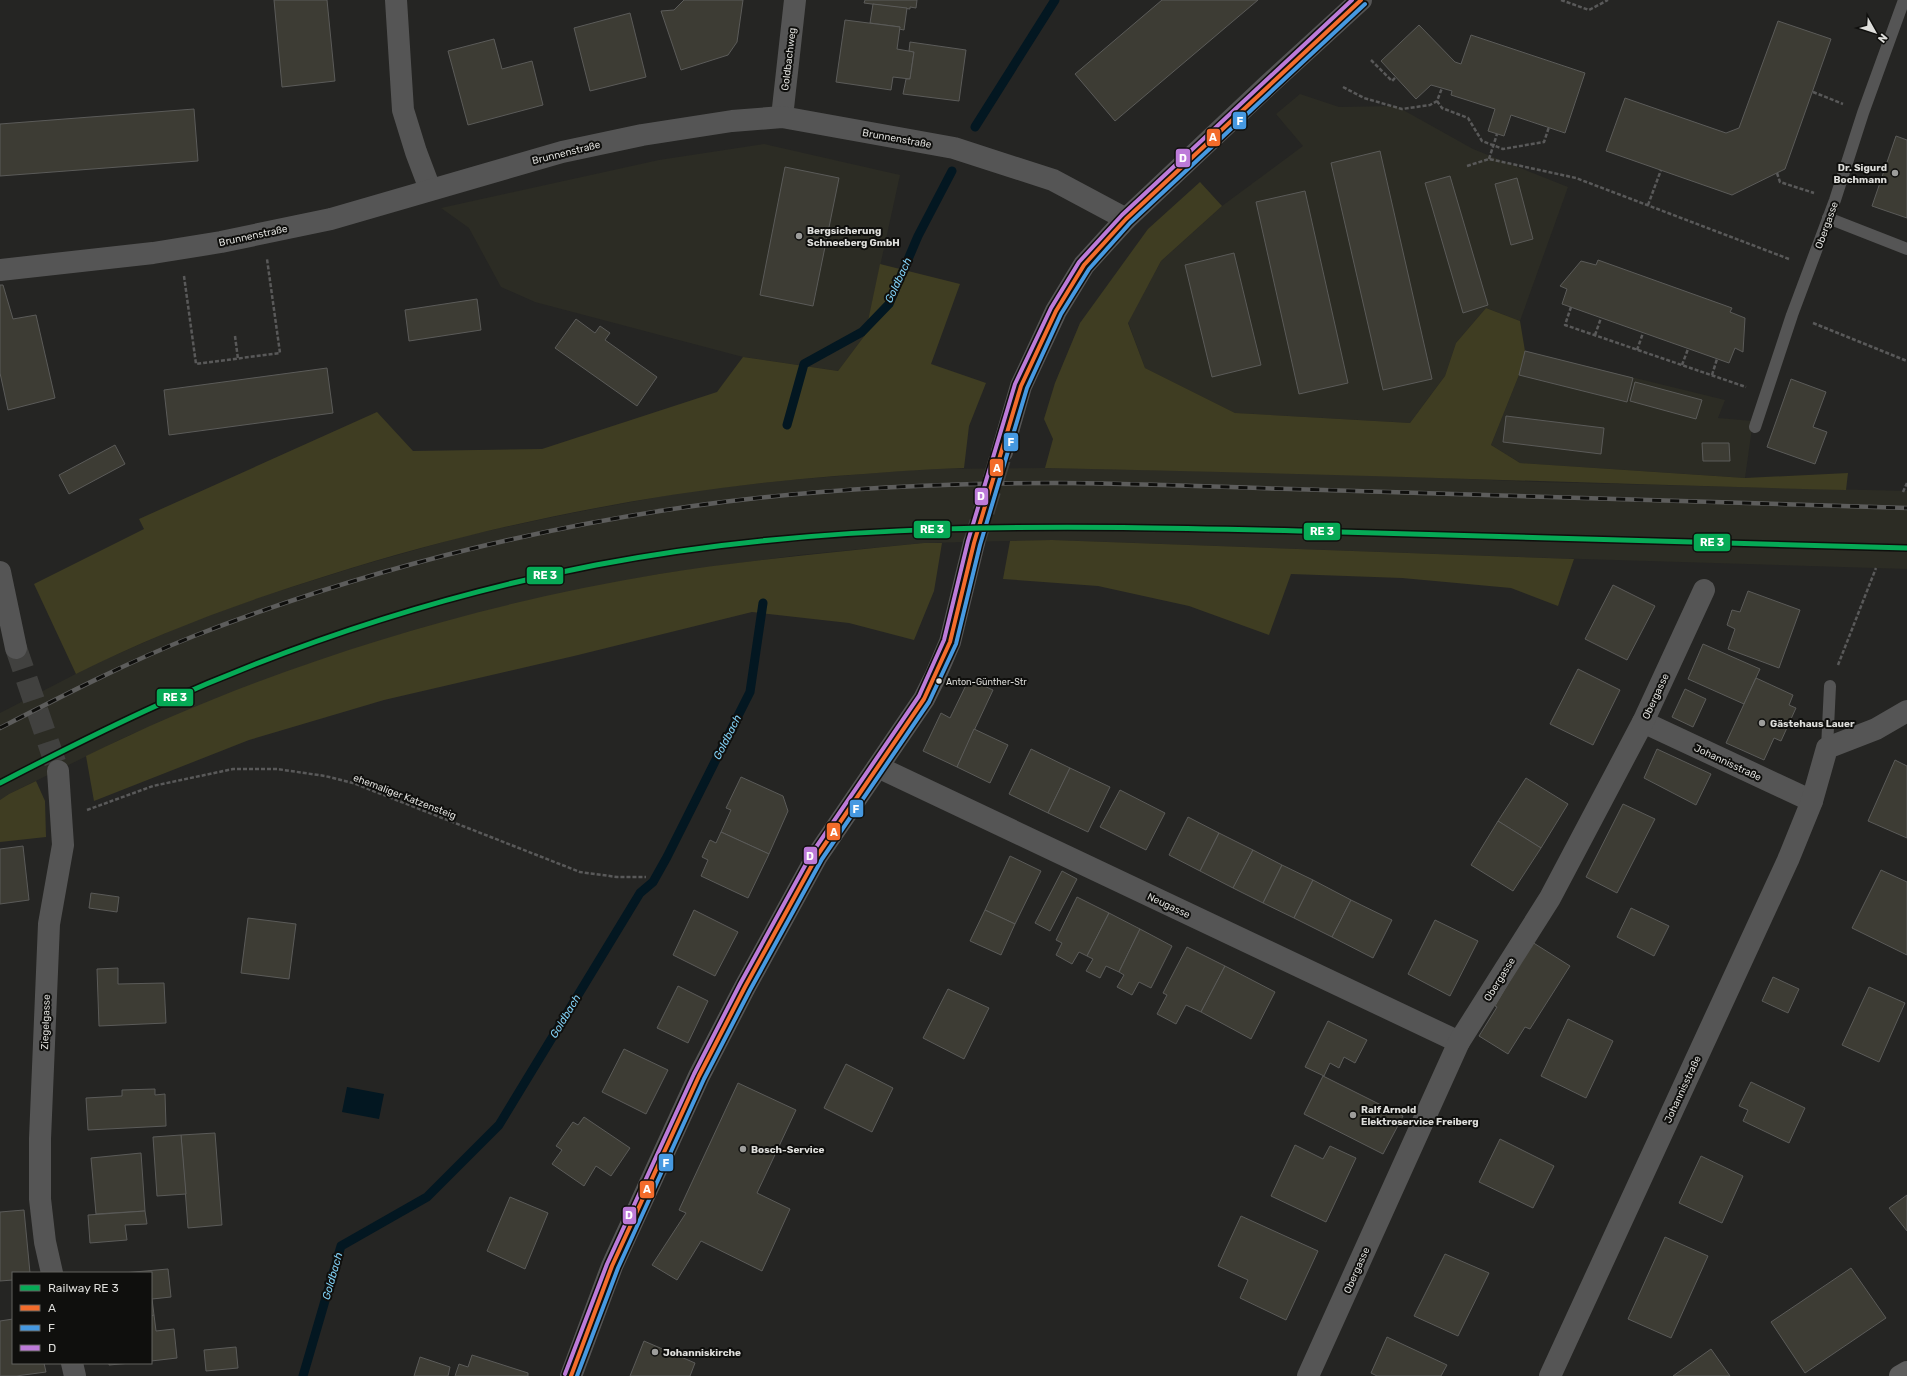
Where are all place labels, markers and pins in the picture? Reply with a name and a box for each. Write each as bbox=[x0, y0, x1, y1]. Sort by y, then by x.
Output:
place label: Dr. Sigurd Bochmann bbox=[1834, 162, 1887, 186]
marker: Dr. Sigurd Bochmann bbox=[1890, 168, 1900, 178]
place label: Bergsicherung Schneeberg GmbH bbox=[807, 225, 900, 249]
marker: Bergsicherung Schneeberg GmbH bbox=[794, 231, 804, 241]
marker: Anton-Günther-Str bbox=[934, 676, 944, 686]
place label: Anton-Günther-Str bbox=[946, 677, 1027, 687]
marker: Gästehaus Lauer bbox=[1757, 718, 1767, 728]
place label: Gästehaus Lauer bbox=[1770, 718, 1855, 730]
place label: Ralf Arnold Elektroservice Freiberg bbox=[1361, 1104, 1479, 1128]
marker: Ralf Arnold Elektroservice Freiberg bbox=[1348, 1110, 1358, 1120]
marker: Bosch-Service bbox=[738, 1144, 748, 1154]
place label: Bosch-Service bbox=[751, 1144, 825, 1156]
marker: Johanniskirche bbox=[650, 1347, 660, 1357]
place label: Johanniskirche bbox=[663, 1347, 741, 1359]

